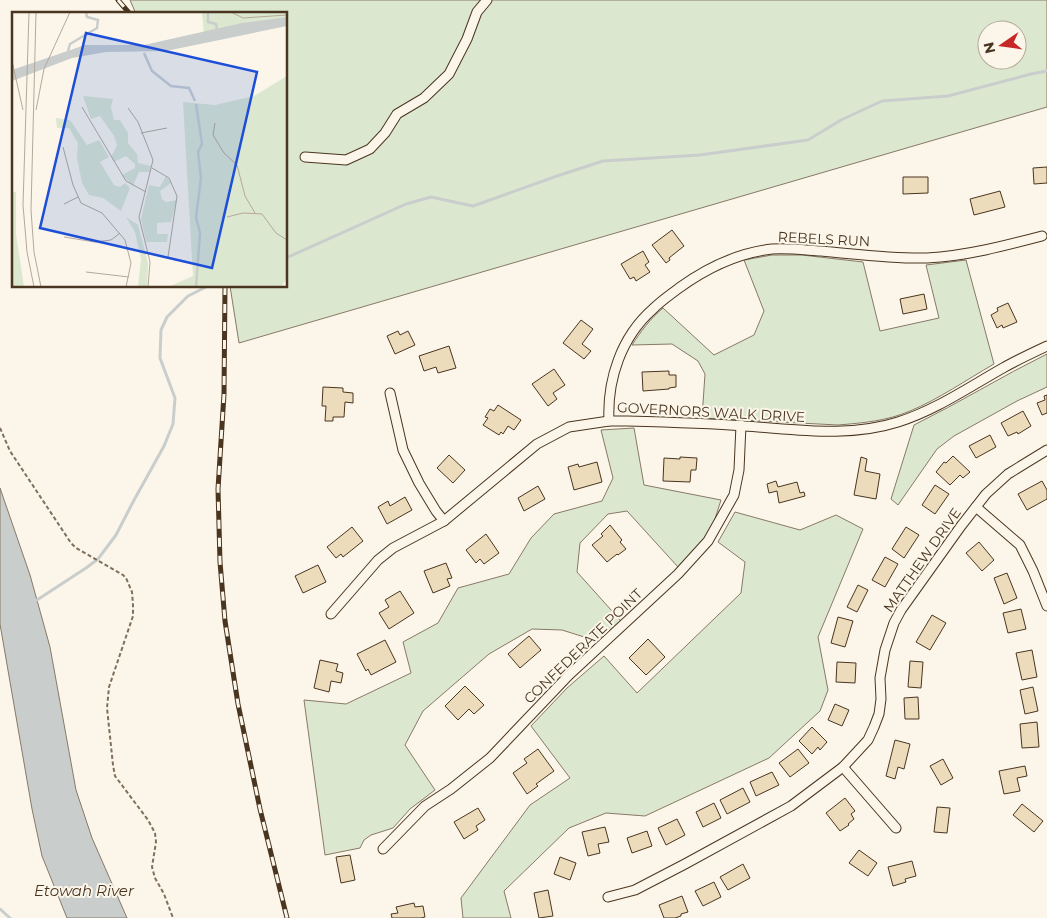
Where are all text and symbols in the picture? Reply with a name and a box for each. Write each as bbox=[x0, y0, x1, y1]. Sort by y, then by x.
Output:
inset map bbox=[12, 12, 288, 288]
north arrow bbox=[977, 20, 1027, 70]
text: N bbox=[979, 40, 999, 55]
street label: REBELS RUN bbox=[777, 228, 871, 250]
street label: GOVERNORS WALK DRIVE bbox=[616, 398, 806, 426]
street label: MATTHEW DRIVE bbox=[879, 504, 965, 616]
street label: CONFEDERATE POINT bbox=[520, 585, 646, 707]
water label: Etowah River bbox=[34, 881, 135, 900]

